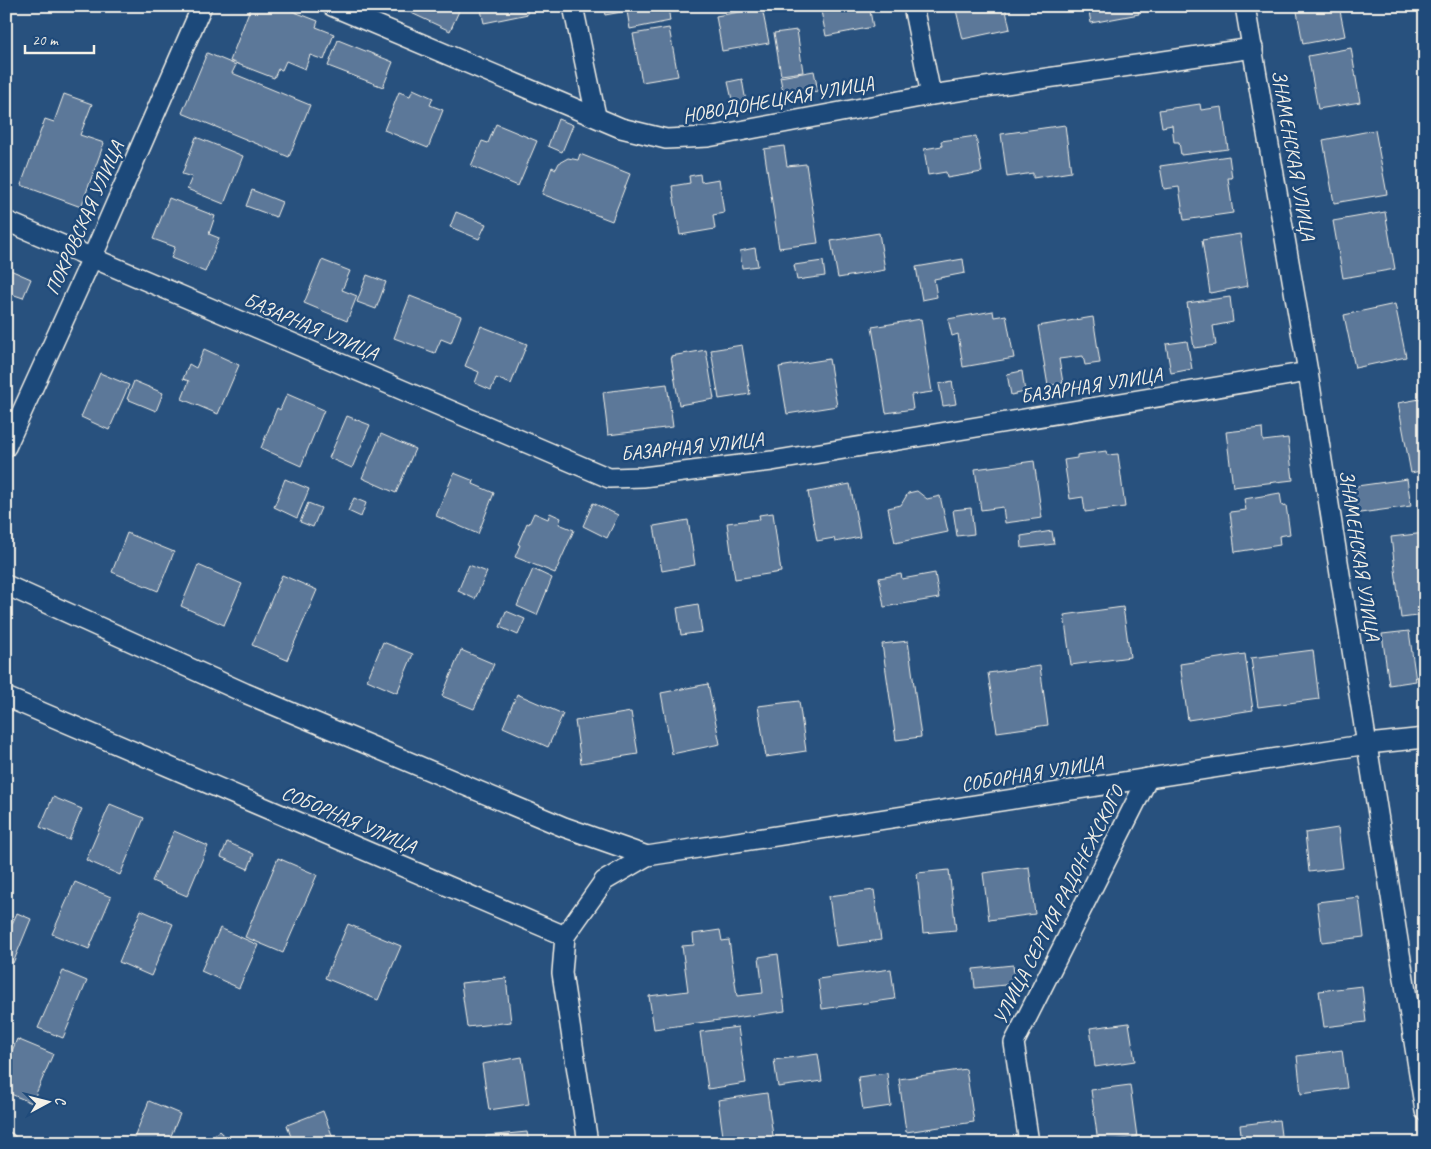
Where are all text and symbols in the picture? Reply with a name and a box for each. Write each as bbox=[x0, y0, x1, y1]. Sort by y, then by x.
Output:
scale bar bbox=[25, 22, 94, 54]
text: 20 m bbox=[32, 31, 59, 50]
street label: ЗНАМЕНСКАЯ УЛИЦА bbox=[1266, 68, 1321, 243]
street label: НОВОДОНЕЦКАЯ УЛИЦА bbox=[680, 70, 877, 129]
street label: ПОКРОВСКАЯ УЛИЦА bbox=[39, 137, 130, 299]
street label: БАЗАРНАЯ УЛИЦА bbox=[240, 287, 382, 366]
street label: БАЗАРНАЯ УЛИЦА bbox=[1018, 362, 1165, 409]
street label: БАЗАРНАЯ УЛИЦА bbox=[620, 426, 765, 466]
street label: ЗНАМЕНСКАЯ УЛИЦА bbox=[1334, 468, 1385, 643]
street label: СОБОРНАЯ УЛИЦА bbox=[959, 750, 1106, 797]
street label: СОБОРНАЯ УЛИЦА bbox=[278, 780, 421, 859]
street label: УЛИЦА СЕРГИЯ РАДОНЕЖСКОГО bbox=[987, 780, 1130, 1028]
north arrow bbox=[22, 1076, 72, 1126]
text: С bbox=[52, 1096, 70, 1107]

